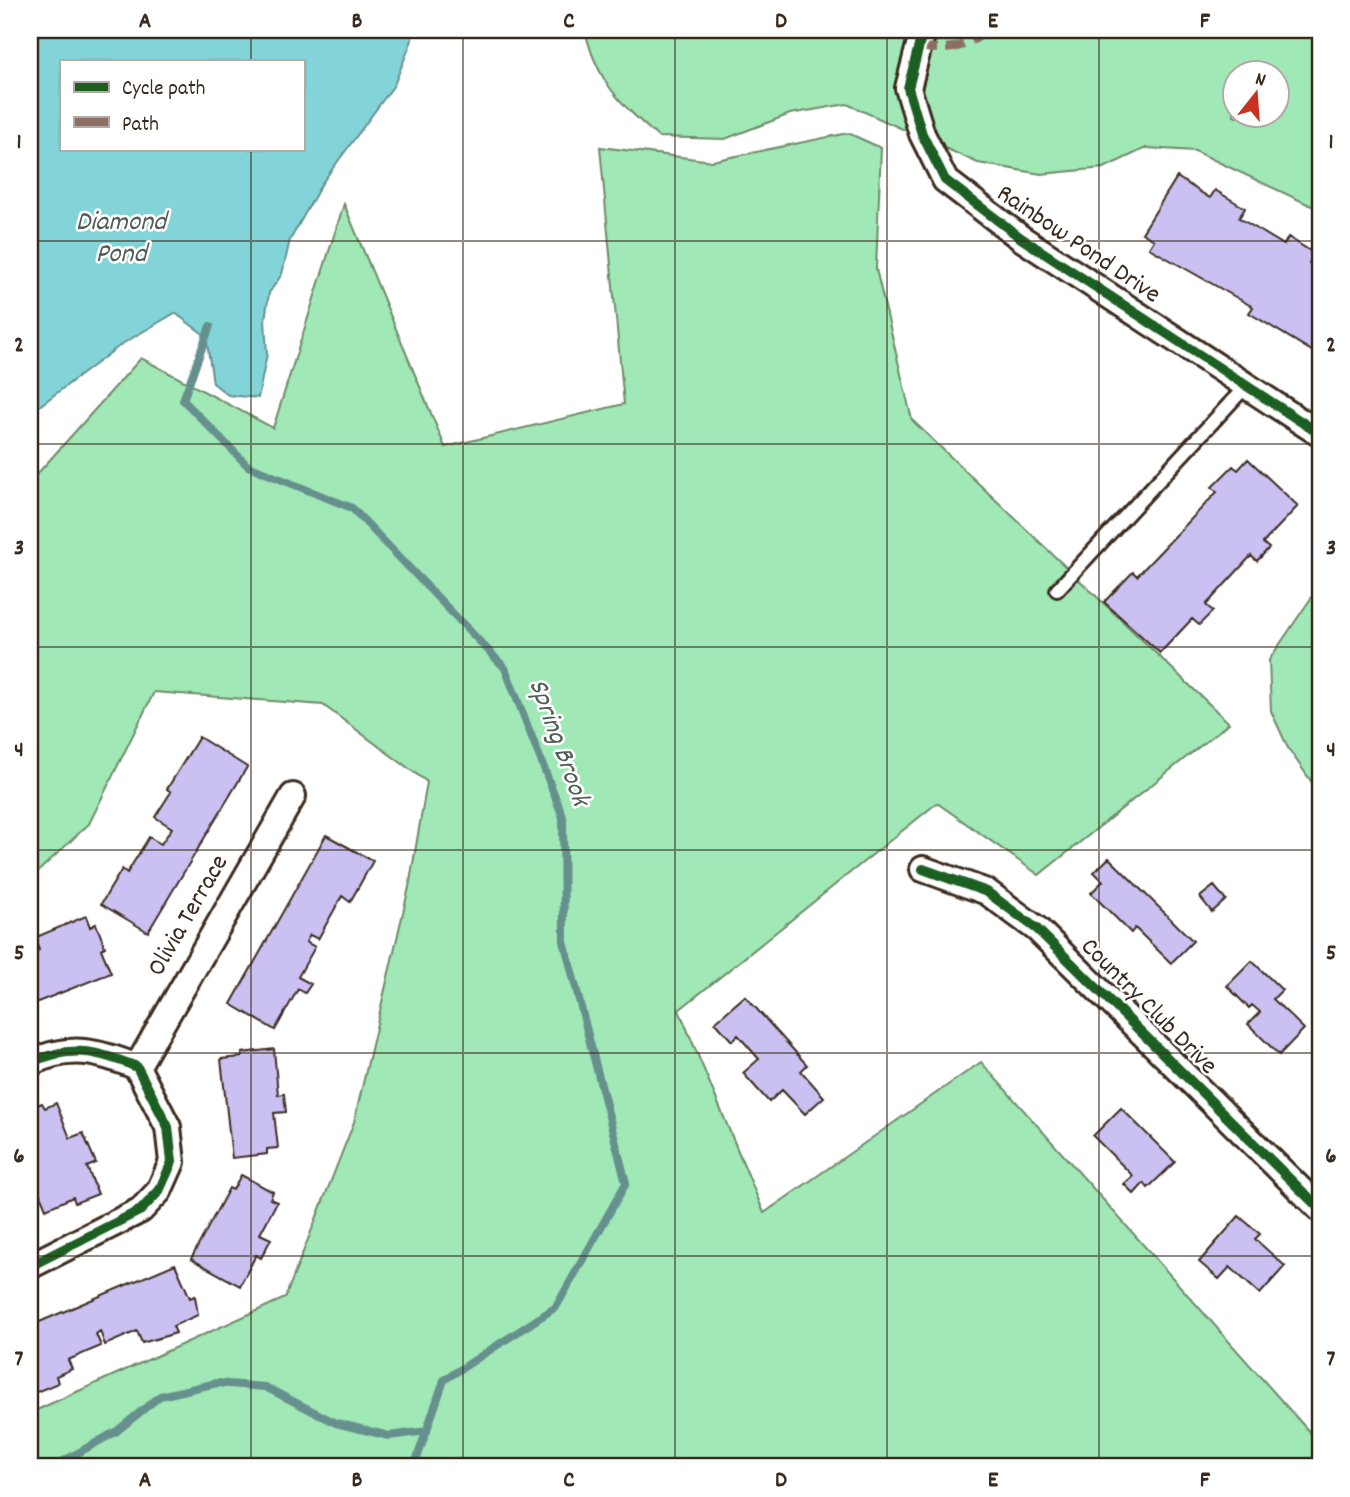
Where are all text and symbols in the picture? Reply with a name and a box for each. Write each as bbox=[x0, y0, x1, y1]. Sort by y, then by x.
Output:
text: A bbox=[139, 6, 151, 39]
text: B bbox=[352, 6, 363, 39]
text: C bbox=[563, 6, 575, 39]
text: D bbox=[775, 6, 787, 39]
text: E bbox=[988, 6, 999, 39]
text: F bbox=[1200, 6, 1211, 39]
legend bbox=[60, 60, 304, 150]
north arrow bbox=[1220, 60, 1290, 130]
text: N bbox=[1252, 67, 1268, 95]
text: Cycle path bbox=[122, 75, 205, 105]
text: Path bbox=[122, 111, 159, 141]
text: 1 bbox=[16, 127, 22, 160]
text: 1 bbox=[1328, 127, 1334, 160]
street label: Rainbow Pond Drive bbox=[989, 176, 1167, 314]
water label: Diamond Pond bbox=[76, 204, 170, 276]
text: 2 bbox=[14, 330, 24, 363]
text: 2 bbox=[1326, 330, 1336, 363]
text: 3 bbox=[14, 533, 24, 566]
text: 3 bbox=[1326, 533, 1336, 566]
water label: Spring Brook bbox=[516, 674, 599, 814]
text: 4 bbox=[14, 735, 24, 768]
text: 4 bbox=[1326, 735, 1336, 768]
street label: Olivia Terrace bbox=[139, 848, 239, 984]
street label: Country Club Drive bbox=[1071, 930, 1225, 1084]
text: 5 bbox=[14, 938, 24, 971]
text: 5 bbox=[1326, 938, 1336, 971]
text: 6 bbox=[13, 1141, 25, 1174]
text: 6 bbox=[1325, 1141, 1337, 1174]
text: 7 bbox=[15, 1344, 24, 1377]
text: 7 bbox=[1327, 1344, 1336, 1377]
text: A bbox=[139, 1465, 151, 1497]
text: B bbox=[352, 1465, 363, 1497]
text: C bbox=[563, 1465, 575, 1497]
text: D bbox=[775, 1465, 787, 1497]
text: E bbox=[988, 1465, 999, 1497]
text: F bbox=[1200, 1465, 1211, 1497]

